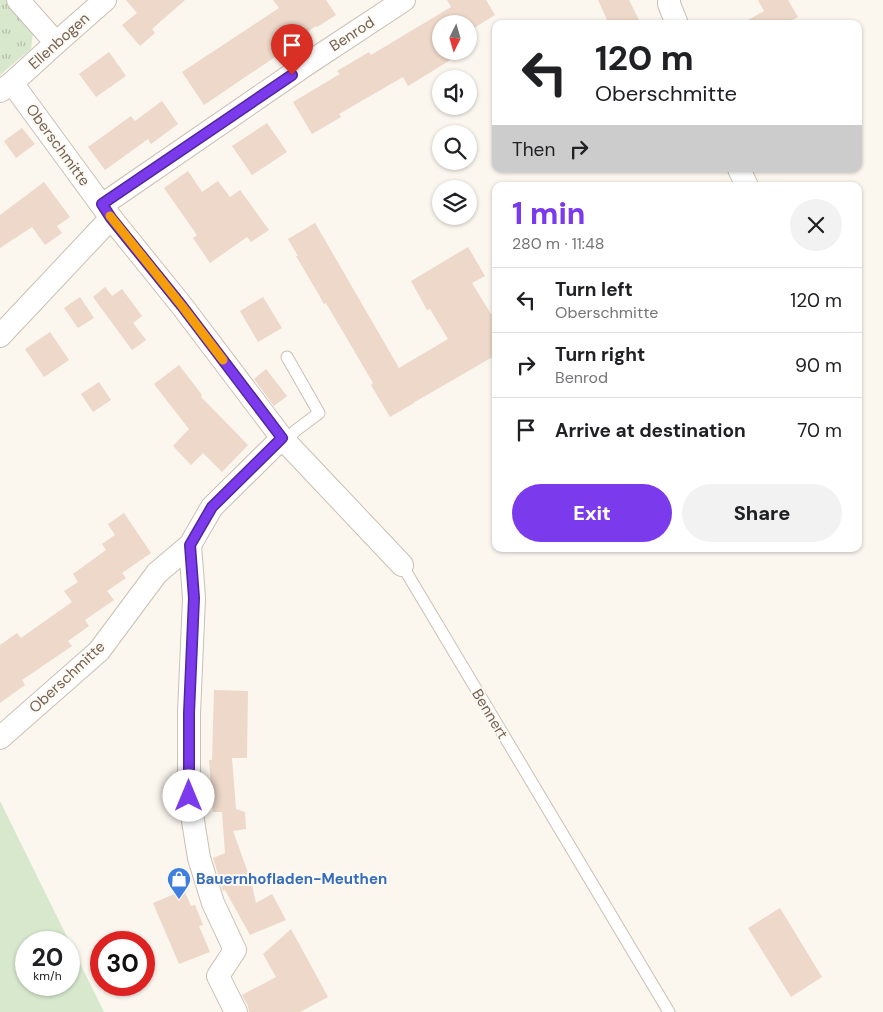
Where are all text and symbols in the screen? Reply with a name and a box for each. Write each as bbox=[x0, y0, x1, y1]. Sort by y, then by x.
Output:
street label: Ellenbogen bbox=[24, 8, 94, 74]
street label: Benrod bbox=[326, 12, 378, 56]
north arrow bbox=[432, 15, 478, 60]
map controls bbox=[432, 15, 477, 225]
pin bbox=[271, 24, 313, 75]
icon: arrive bbox=[278, 31, 306, 59]
text: 120 m bbox=[595, 35, 694, 81]
icon: left bbox=[512, 40, 577, 105]
button: sound bbox=[432, 70, 477, 115]
text: Oberschmitte bbox=[595, 79, 737, 108]
street label: Oberschmitte bbox=[21, 100, 95, 190]
button: search bbox=[432, 125, 477, 170]
icon: right bbox=[565, 135, 593, 163]
text: Then bbox=[512, 137, 555, 162]
button: layers bbox=[432, 180, 477, 225]
text: 1 min bbox=[512, 194, 585, 233]
button: close bbox=[790, 199, 842, 251]
text: 280 m · 11:48 bbox=[512, 233, 604, 254]
text: Turn left bbox=[555, 277, 633, 302]
icon: left bbox=[512, 286, 540, 314]
text: 120 m bbox=[790, 288, 842, 313]
text: Oberschmitte bbox=[555, 302, 658, 323]
text: Turn right bbox=[555, 342, 645, 367]
icon: right bbox=[512, 351, 540, 379]
text: 90 m bbox=[795, 353, 842, 378]
text: Benrod bbox=[555, 367, 608, 388]
icon: arrive bbox=[512, 416, 540, 444]
text: Arrive at destination bbox=[555, 418, 746, 443]
text: 70 m bbox=[797, 418, 842, 443]
button: Exit bbox=[512, 484, 672, 542]
button: Share bbox=[682, 484, 842, 542]
street label: Oberschmitte bbox=[25, 637, 109, 717]
street label: Bennert bbox=[467, 685, 513, 743]
position arrow bbox=[162, 769, 214, 821]
shop icon: Bauernhofladen-Meuthen bbox=[166, 866, 192, 900]
place label: Bauernhofladen-Meuthen bbox=[196, 869, 387, 889]
speed limit sign: 30 bbox=[90, 931, 155, 996]
text: 20 bbox=[32, 941, 63, 974]
text: km/h bbox=[33, 968, 62, 984]

